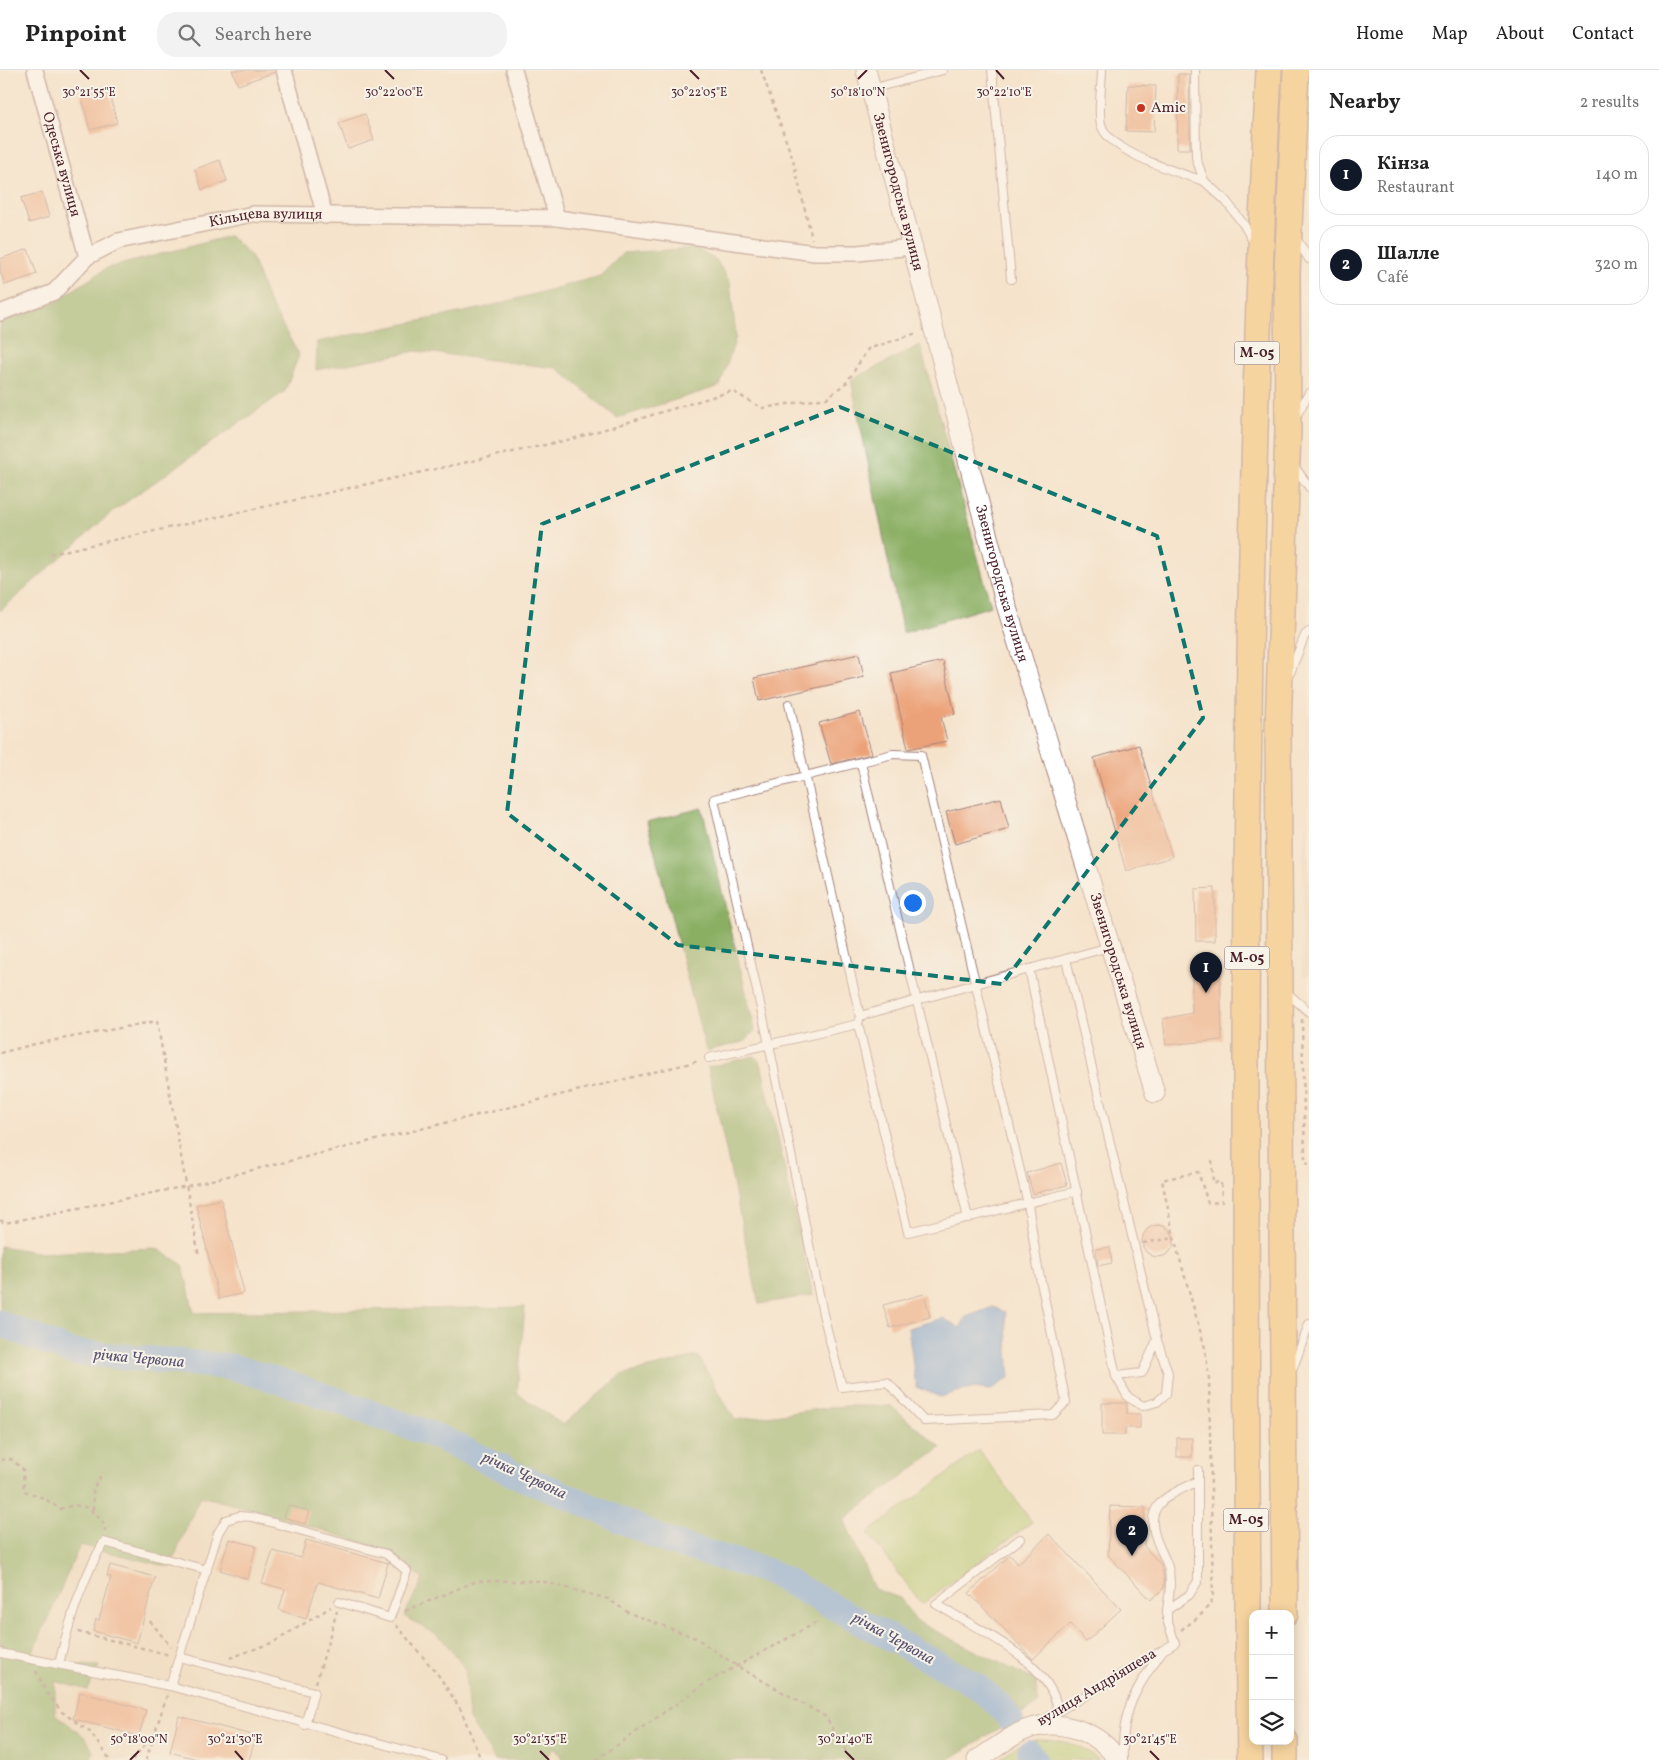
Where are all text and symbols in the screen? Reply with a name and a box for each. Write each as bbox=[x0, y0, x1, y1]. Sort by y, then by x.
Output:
search box bbox=[157, 12, 507, 57]
text: Pinpoint bbox=[25, 18, 127, 52]
icon: search bbox=[175, 21, 203, 49]
text: Search here bbox=[215, 22, 312, 48]
text: Home bbox=[1356, 22, 1404, 47]
text: Map bbox=[1432, 22, 1468, 47]
text: About bbox=[1496, 22, 1544, 47]
text: Contact bbox=[1572, 22, 1634, 47]
text: 30°21'55"E bbox=[62, 85, 116, 101]
text: 30°22'00"E bbox=[365, 85, 423, 101]
text: 30°22'05"E bbox=[671, 85, 727, 101]
text: 50°18'10"N bbox=[831, 85, 885, 101]
text: 30°22'10"E bbox=[976, 85, 1032, 101]
text: Nearby bbox=[1329, 88, 1400, 117]
text: 2 results bbox=[1580, 92, 1639, 114]
place label: Amic bbox=[1151, 98, 1186, 119]
marker: Amic bbox=[1135, 102, 1147, 114]
street label: Одеська вулиця bbox=[37, 109, 86, 220]
street label: Звенигородська вулиця bbox=[867, 111, 929, 273]
text: Кінза bbox=[1377, 151, 1430, 177]
text: 1 bbox=[1343, 164, 1349, 186]
text: 140 m bbox=[1596, 164, 1638, 186]
text: Restaurant bbox=[1377, 177, 1455, 199]
street label: Кільцева вулиця bbox=[207, 203, 323, 233]
text: Шалле bbox=[1377, 241, 1439, 267]
text: 2 bbox=[1342, 254, 1350, 276]
text: 320 m bbox=[1594, 254, 1638, 276]
text: Café bbox=[1377, 267, 1408, 289]
road number: М-05 bbox=[1234, 342, 1280, 364]
street label: Звенигородська вулиця bbox=[970, 502, 1034, 665]
your location bbox=[900, 890, 926, 916]
street label: Звенигородська вулиця bbox=[1084, 890, 1152, 1052]
road number: М-05 bbox=[1224, 946, 1270, 970]
pin: 1 bbox=[1190, 952, 1222, 993]
water label: річка Червона bbox=[93, 1344, 186, 1374]
water label: річка Червона bbox=[478, 1447, 570, 1505]
road number: М-05 bbox=[1224, 1508, 1268, 1532]
pin: 2 bbox=[1116, 1515, 1148, 1556]
water label: річка Червона bbox=[848, 1607, 938, 1671]
map controls bbox=[1249, 1610, 1294, 1745]
button: + bbox=[1249, 1610, 1294, 1655]
street label: вулиця Андріяшева bbox=[1033, 1644, 1161, 1732]
button: − bbox=[1249, 1655, 1294, 1700]
button: layers bbox=[1249, 1700, 1294, 1745]
text: 50°18'00"N bbox=[110, 1732, 168, 1748]
text: 30°21'30"E bbox=[208, 1732, 262, 1748]
text: 30°21'35"E bbox=[513, 1732, 567, 1748]
text: 30°21'40"E bbox=[818, 1732, 873, 1748]
text: 30°21'45"E bbox=[1123, 1732, 1177, 1748]

